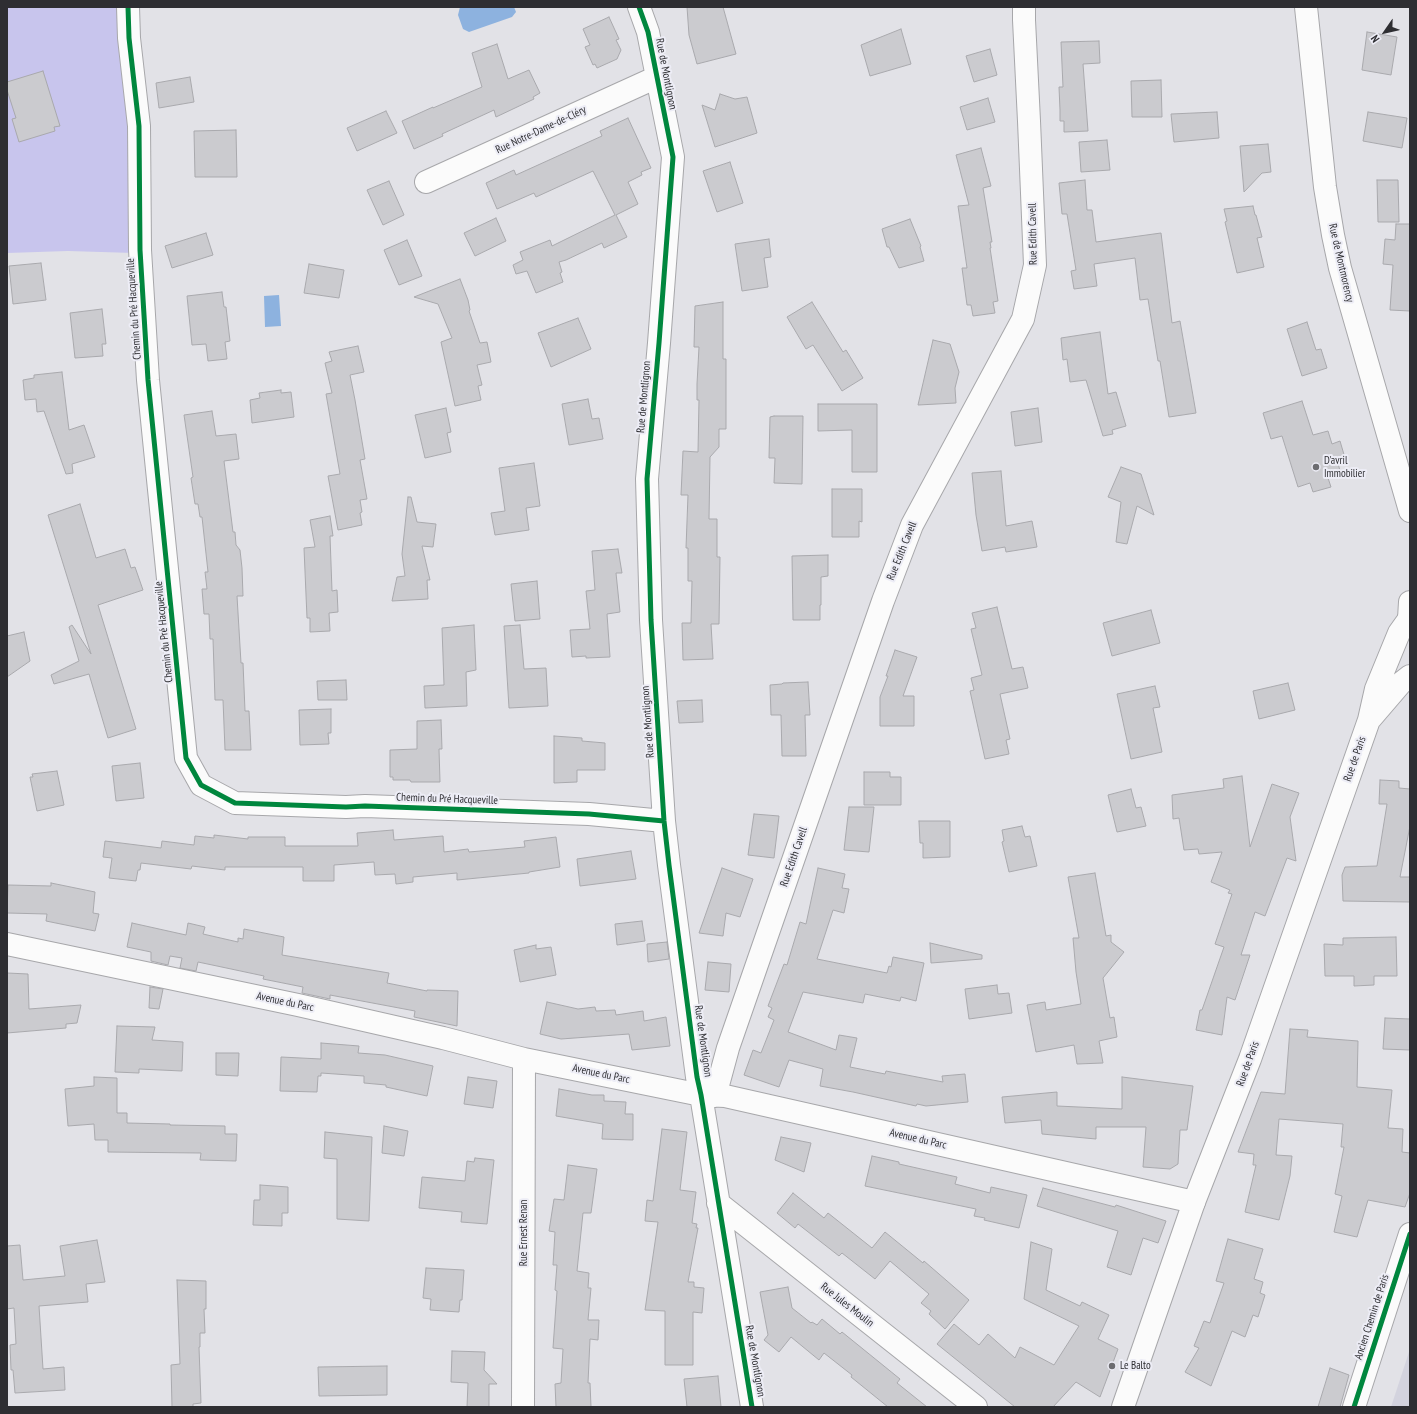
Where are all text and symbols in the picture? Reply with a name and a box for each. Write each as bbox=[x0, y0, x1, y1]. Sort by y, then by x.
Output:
north arrow bbox=[1365, 12, 1405, 52]
text: N bbox=[1368, 32, 1383, 45]
street label: Rue de Montlignon bbox=[653, 37, 679, 111]
street label: Rue Notre-Dame-de-Cléry bbox=[494, 103, 588, 157]
street label: Rue Edith Cavell bbox=[1026, 203, 1040, 265]
street label: Rue de Montmorency bbox=[1326, 222, 1356, 304]
street label: Chemin du Pré Hacqueville bbox=[124, 258, 144, 360]
street label: Rue de Montlignon bbox=[634, 360, 654, 434]
place label: D'avril Immobilier bbox=[1324, 454, 1365, 480]
marker: D'avril Immobilier bbox=[1311, 462, 1321, 472]
street label: Rue Edith Cavell bbox=[884, 520, 920, 582]
street label: Chemin du Pré Hacqueville bbox=[152, 581, 176, 683]
street label: Rue de Montlignon bbox=[639, 685, 657, 759]
street label: Rue de Paris bbox=[1341, 735, 1369, 783]
street label: Chemin du Pré Hacqueville bbox=[396, 791, 498, 807]
street label: Rue Edith Cavell bbox=[778, 825, 810, 889]
street label: Avenue du Parc bbox=[255, 990, 315, 1014]
street label: Rue de Montlignon bbox=[691, 1004, 715, 1078]
street label: Rue de Paris bbox=[1234, 1040, 1262, 1088]
street label: Avenue du Parc bbox=[571, 1062, 631, 1086]
street label: Avenue du Parc bbox=[888, 1126, 948, 1152]
street label: Rue Ernest Renan bbox=[517, 1200, 531, 1266]
street label: Ancien Chemin de Paris bbox=[1352, 1273, 1392, 1361]
street label: Rue Jules Moulin bbox=[818, 1280, 876, 1330]
street label: Rue de Montlignon bbox=[742, 1324, 768, 1398]
place label: Le Balto bbox=[1120, 1359, 1151, 1373]
marker: Le Balto bbox=[1107, 1361, 1117, 1371]

